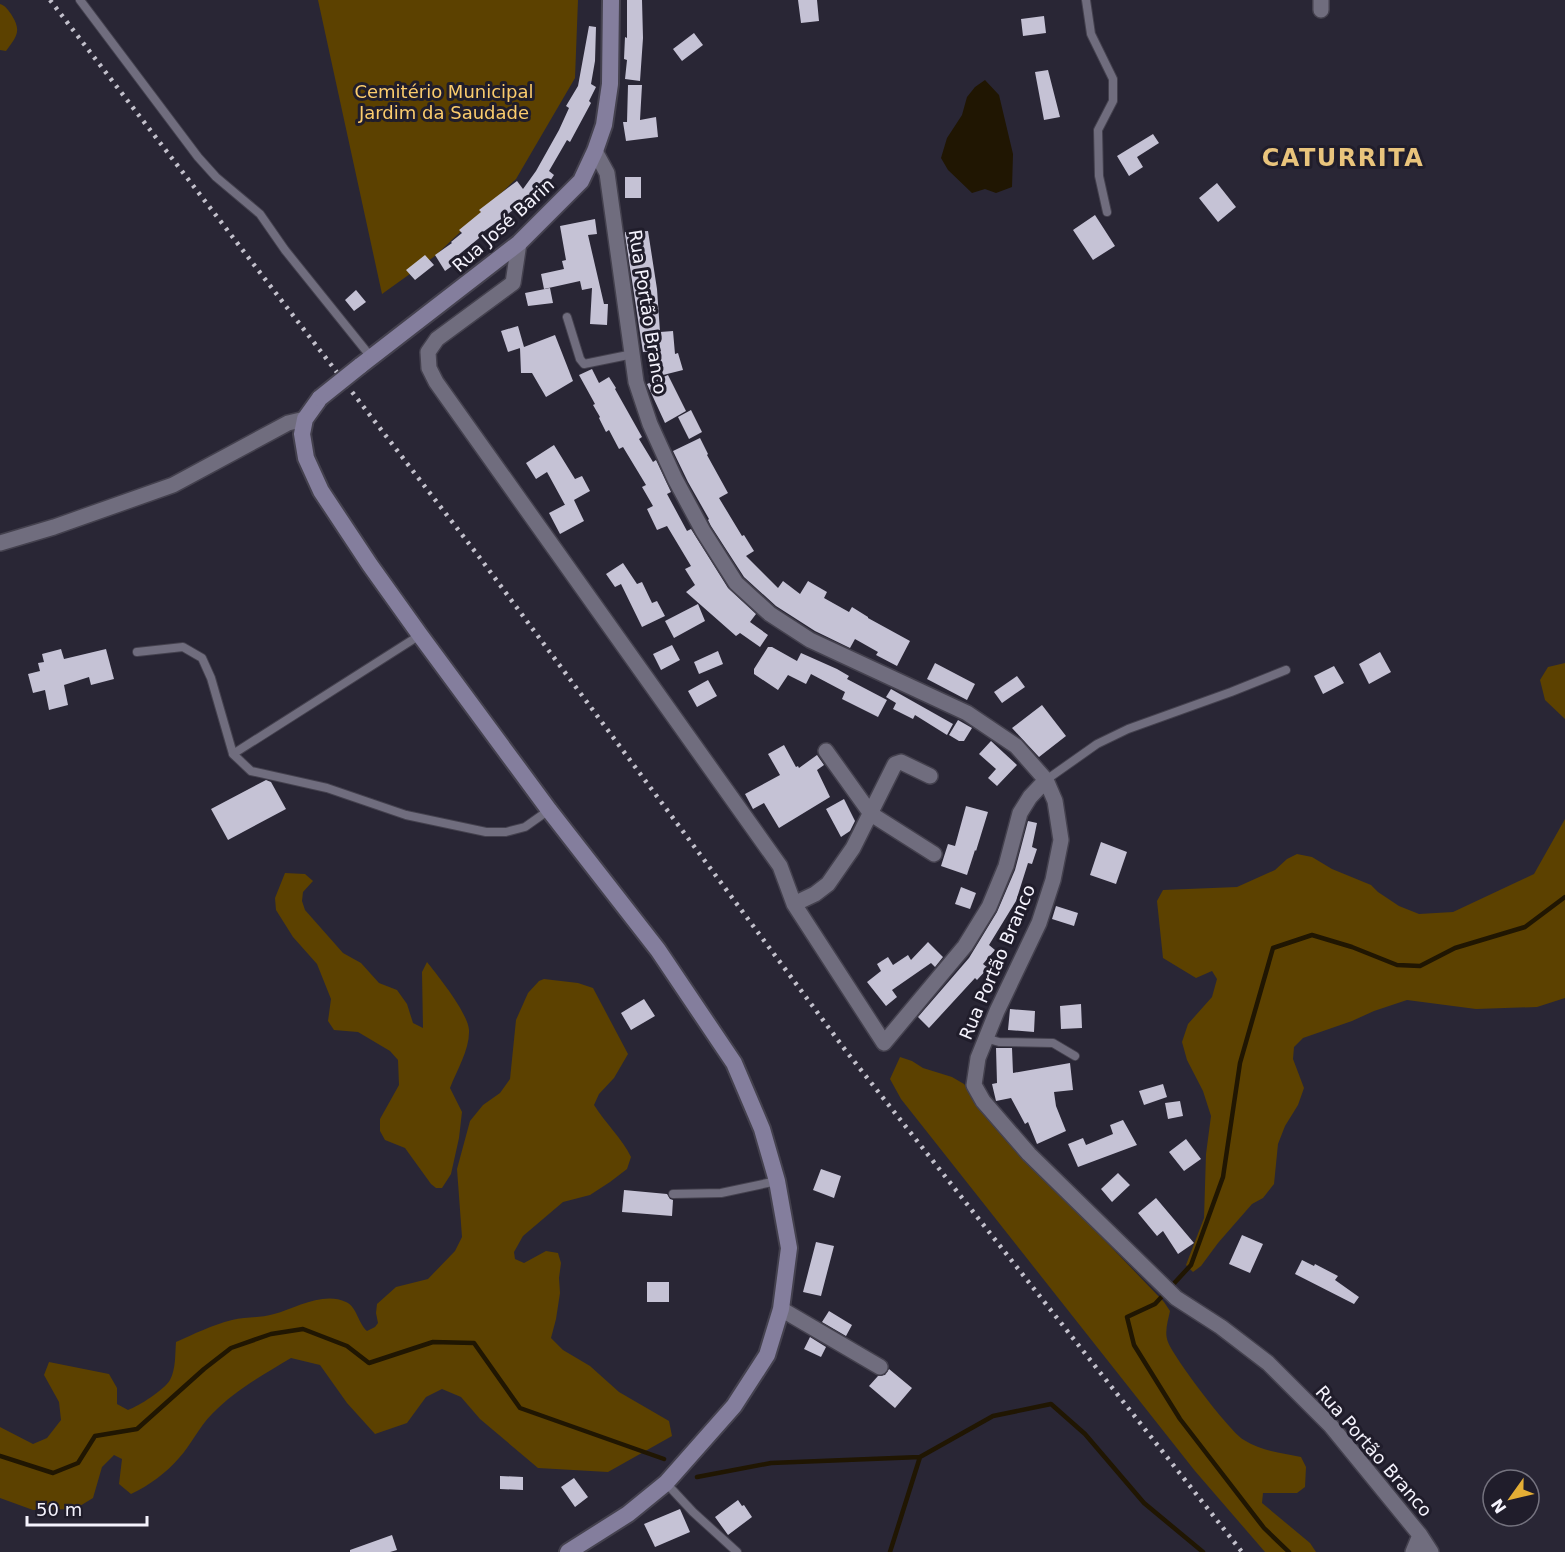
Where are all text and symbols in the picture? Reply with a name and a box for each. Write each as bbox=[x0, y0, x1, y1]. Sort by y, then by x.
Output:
park label: Cemitério Municipal Jardim da Saudade bbox=[354, 81, 534, 123]
district label: CATURRITA bbox=[1262, 144, 1424, 172]
street label: Rua José Barin bbox=[448, 174, 558, 276]
street label: Rua Portão Branco bbox=[625, 228, 671, 396]
street label: Rua Portão Branco bbox=[955, 881, 1039, 1043]
street label: Rua Portão Branco bbox=[1311, 1381, 1437, 1521]
north arrow bbox=[1481, 1468, 1541, 1528]
scale bar bbox=[27, 1489, 147, 1527]
text: N bbox=[1487, 1495, 1511, 1517]
text: 50 m bbox=[36, 1499, 82, 1520]

